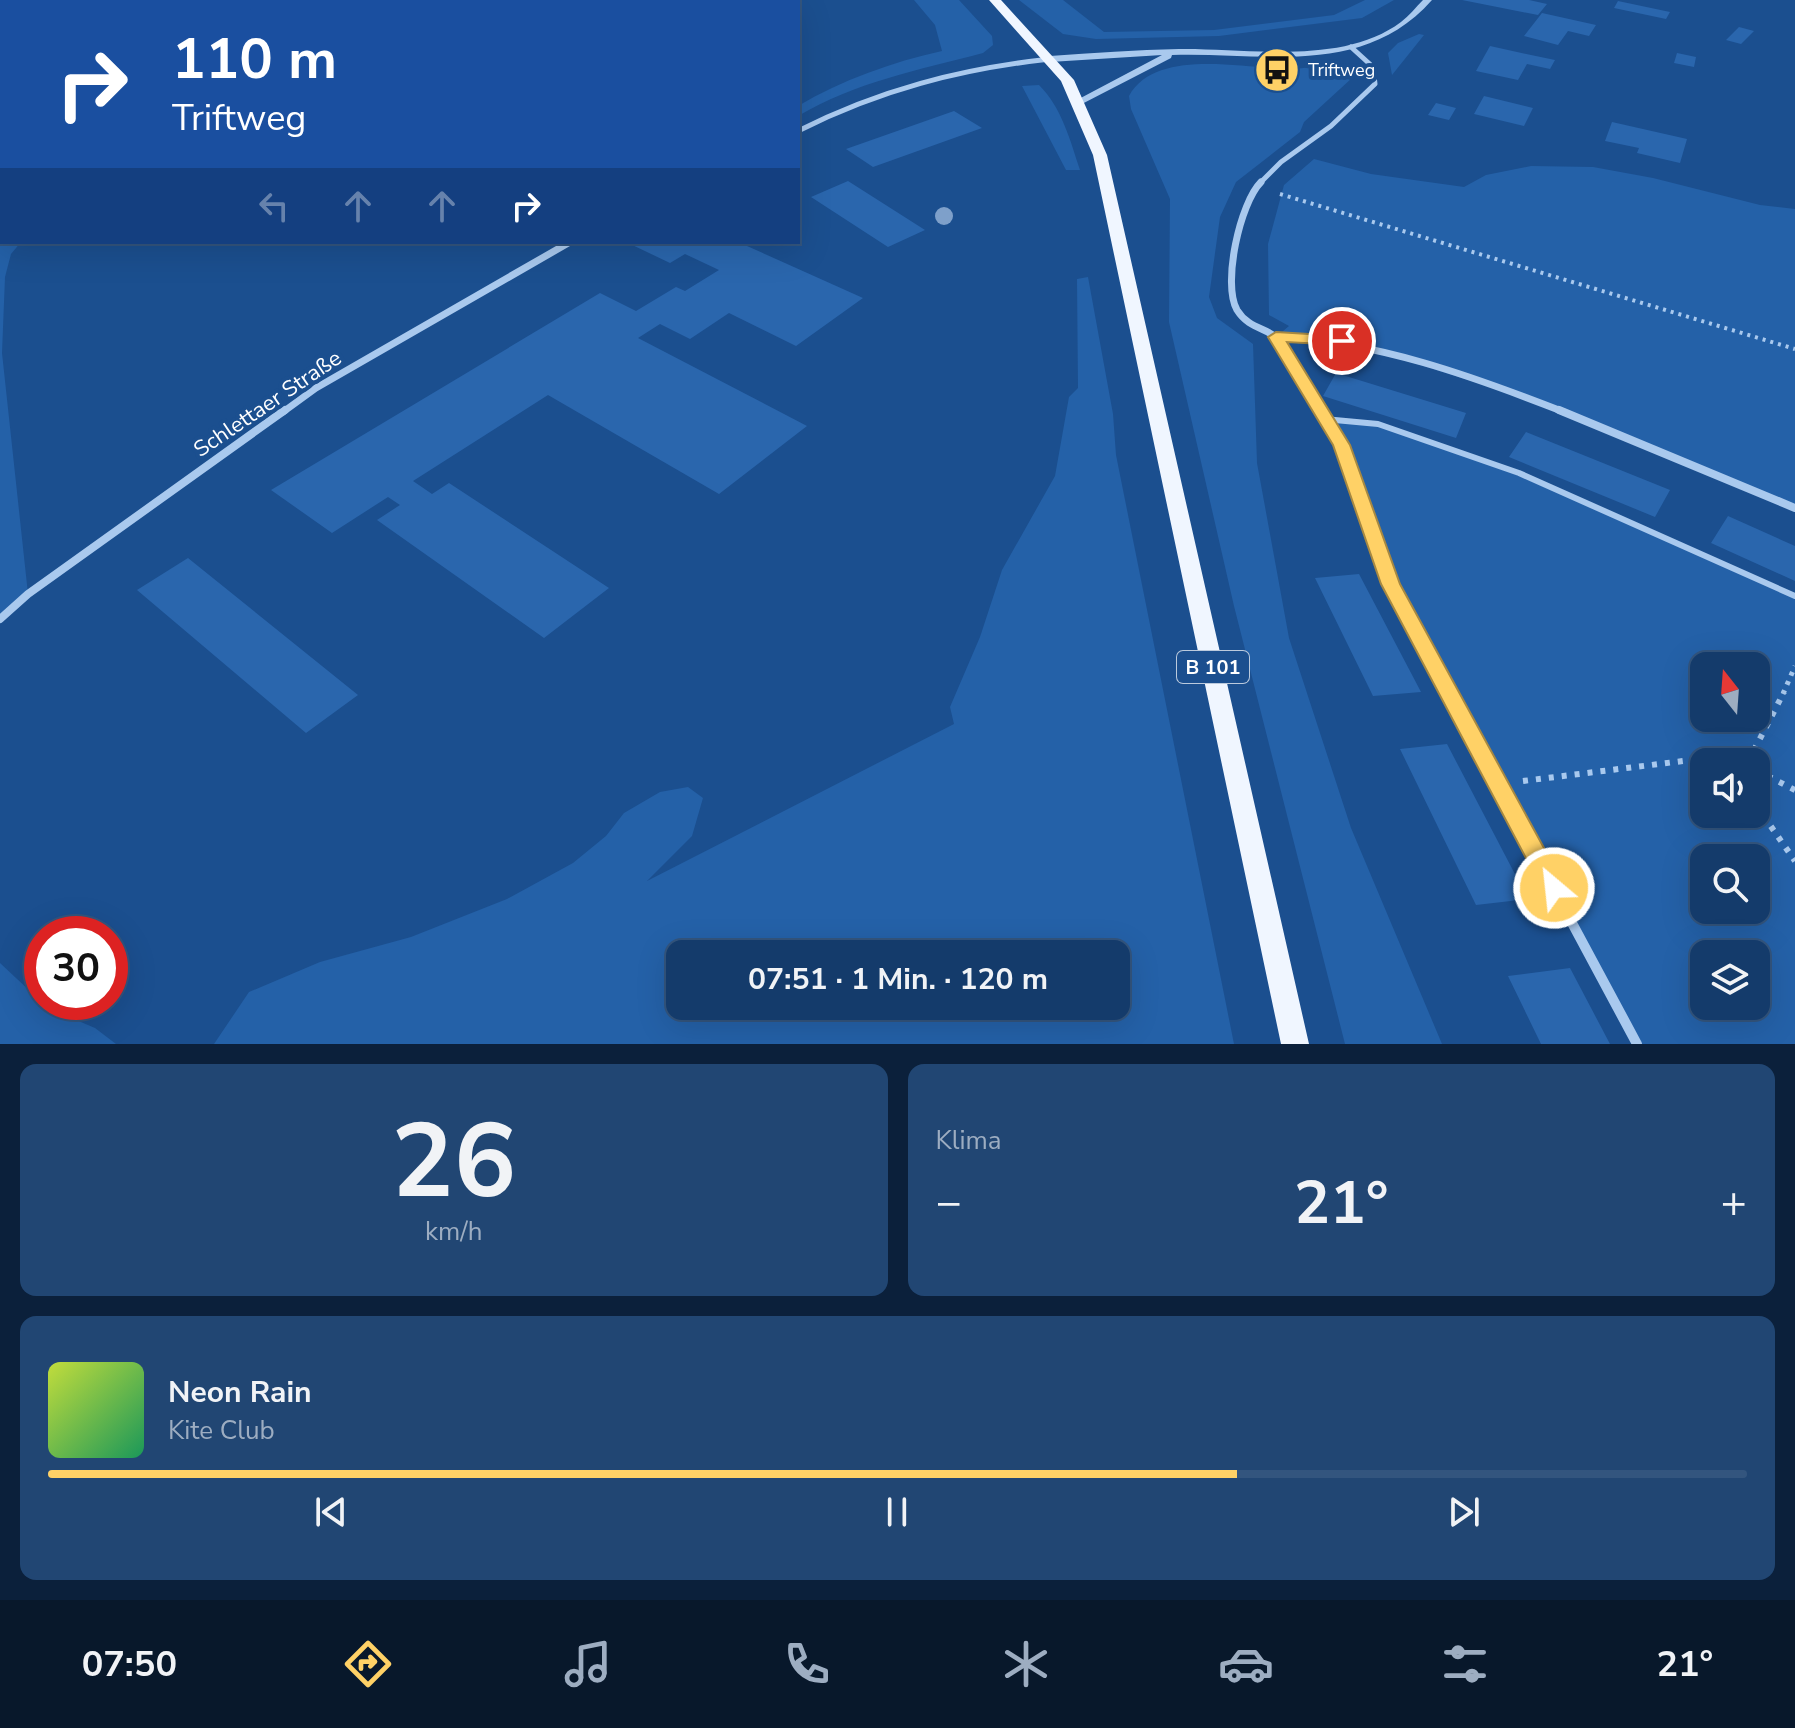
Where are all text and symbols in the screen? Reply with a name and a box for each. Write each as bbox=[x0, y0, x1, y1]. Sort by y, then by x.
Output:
text: 110 m bbox=[172, 21, 337, 98]
icon: right bbox=[40, 32, 144, 136]
bus stop icon: Triftweg bbox=[1253, 46, 1301, 94]
place label: Triftweg bbox=[1308, 58, 1375, 82]
text: Triftweg bbox=[172, 94, 306, 143]
icon: left bbox=[252, 184, 296, 228]
icon: ahead bbox=[336, 184, 380, 228]
icon: ahead bbox=[420, 184, 464, 228]
icon: right bbox=[504, 184, 548, 228]
pin bbox=[1308, 307, 1376, 375]
icon: arrive bbox=[1320, 319, 1364, 363]
street label: Schlettaer Straße bbox=[188, 343, 347, 464]
road number: B 101 bbox=[1177, 651, 1249, 683]
north arrow bbox=[1690, 652, 1770, 732]
map controls bbox=[1690, 652, 1770, 1020]
button: sound bbox=[1690, 748, 1770, 828]
button: search bbox=[1690, 844, 1770, 924]
position arrow bbox=[1512, 846, 1596, 930]
speed limit sign: 30 bbox=[24, 916, 128, 1020]
button: layers bbox=[1690, 940, 1770, 1020]
text: 07:51 · 1 Min. · 120 m bbox=[748, 959, 1048, 1000]
text: 26 bbox=[391, 1091, 516, 1233]
text: Klima bbox=[936, 1123, 1002, 1158]
text: 21° bbox=[1294, 1162, 1389, 1244]
text: − bbox=[936, 1173, 962, 1233]
text: + bbox=[1721, 1173, 1747, 1233]
text: km/h bbox=[425, 1214, 482, 1249]
text: Neon Rain bbox=[168, 1372, 312, 1413]
text: Kite Club bbox=[168, 1413, 275, 1448]
icon: previous bbox=[309, 1490, 353, 1534]
icon: pause bbox=[875, 1490, 919, 1534]
icon: next bbox=[1442, 1490, 1486, 1534]
icon: directions bbox=[340, 1636, 396, 1692]
icon: music bbox=[560, 1636, 616, 1692]
icon: phone bbox=[779, 1636, 835, 1692]
icon: climate bbox=[998, 1636, 1054, 1692]
icon: car bbox=[1218, 1636, 1274, 1692]
icon: filters bbox=[1437, 1636, 1493, 1692]
text: 07:50 bbox=[82, 1640, 177, 1689]
text: 21° bbox=[1656, 1640, 1713, 1689]

